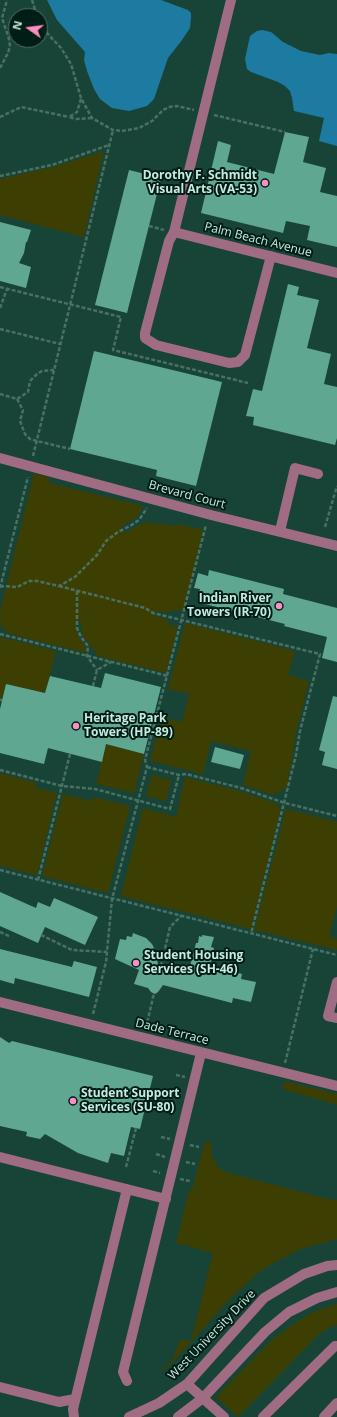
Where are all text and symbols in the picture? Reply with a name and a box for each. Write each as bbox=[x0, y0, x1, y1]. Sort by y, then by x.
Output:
north arrow bbox=[8, 8, 48, 48]
text: N bbox=[8, 19, 25, 31]
place label: Dorothy F. Schmidt Visual Arts (VA-53) bbox=[143, 169, 257, 197]
marker: Dorothy F. Schmidt Visual Arts (VA-53) bbox=[260, 178, 270, 188]
street label: Palm Beach Avenue bbox=[203, 220, 313, 260]
street label: Brevard Court bbox=[147, 478, 227, 512]
place label: Indian River Towers (IR-70) bbox=[187, 592, 271, 620]
marker: Indian River Towers (IR-70) bbox=[274, 601, 284, 611]
place label: Heritage Park Towers (HP-89) bbox=[84, 712, 173, 740]
marker: Heritage Park Towers (HP-89) bbox=[71, 721, 81, 731]
place label: Student Housing Services (SH-46) bbox=[144, 949, 243, 977]
marker: Student Housing Services (SH-46) bbox=[131, 958, 141, 968]
street label: Dade Terrace bbox=[134, 1016, 210, 1048]
place label: Student Support Services (SU-80) bbox=[81, 1087, 179, 1115]
marker: Student Support Services (SU-80) bbox=[68, 1096, 78, 1106]
street label: West University Drive bbox=[165, 1287, 259, 1383]

